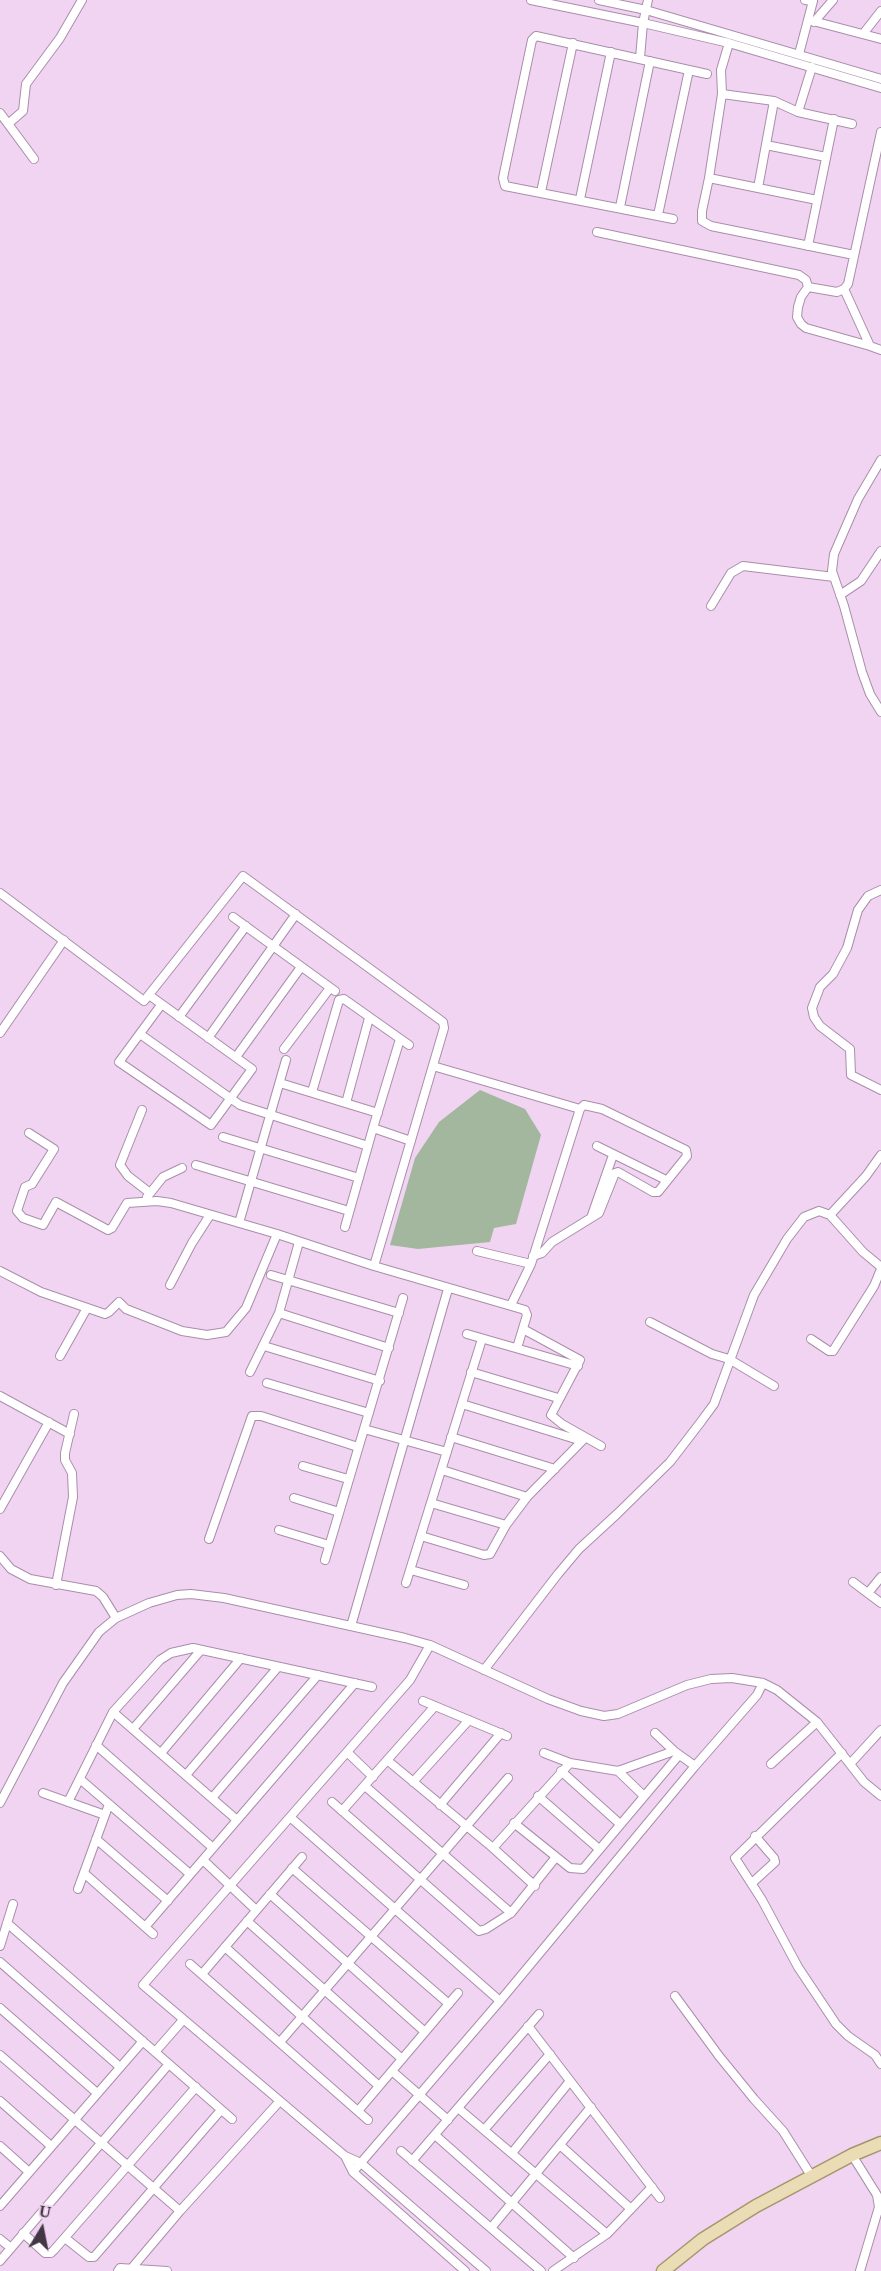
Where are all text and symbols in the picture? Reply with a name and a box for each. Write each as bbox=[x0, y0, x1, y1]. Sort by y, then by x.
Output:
north arrow bbox=[12, 2199, 72, 2259]
text: U bbox=[38, 2199, 53, 2223]

